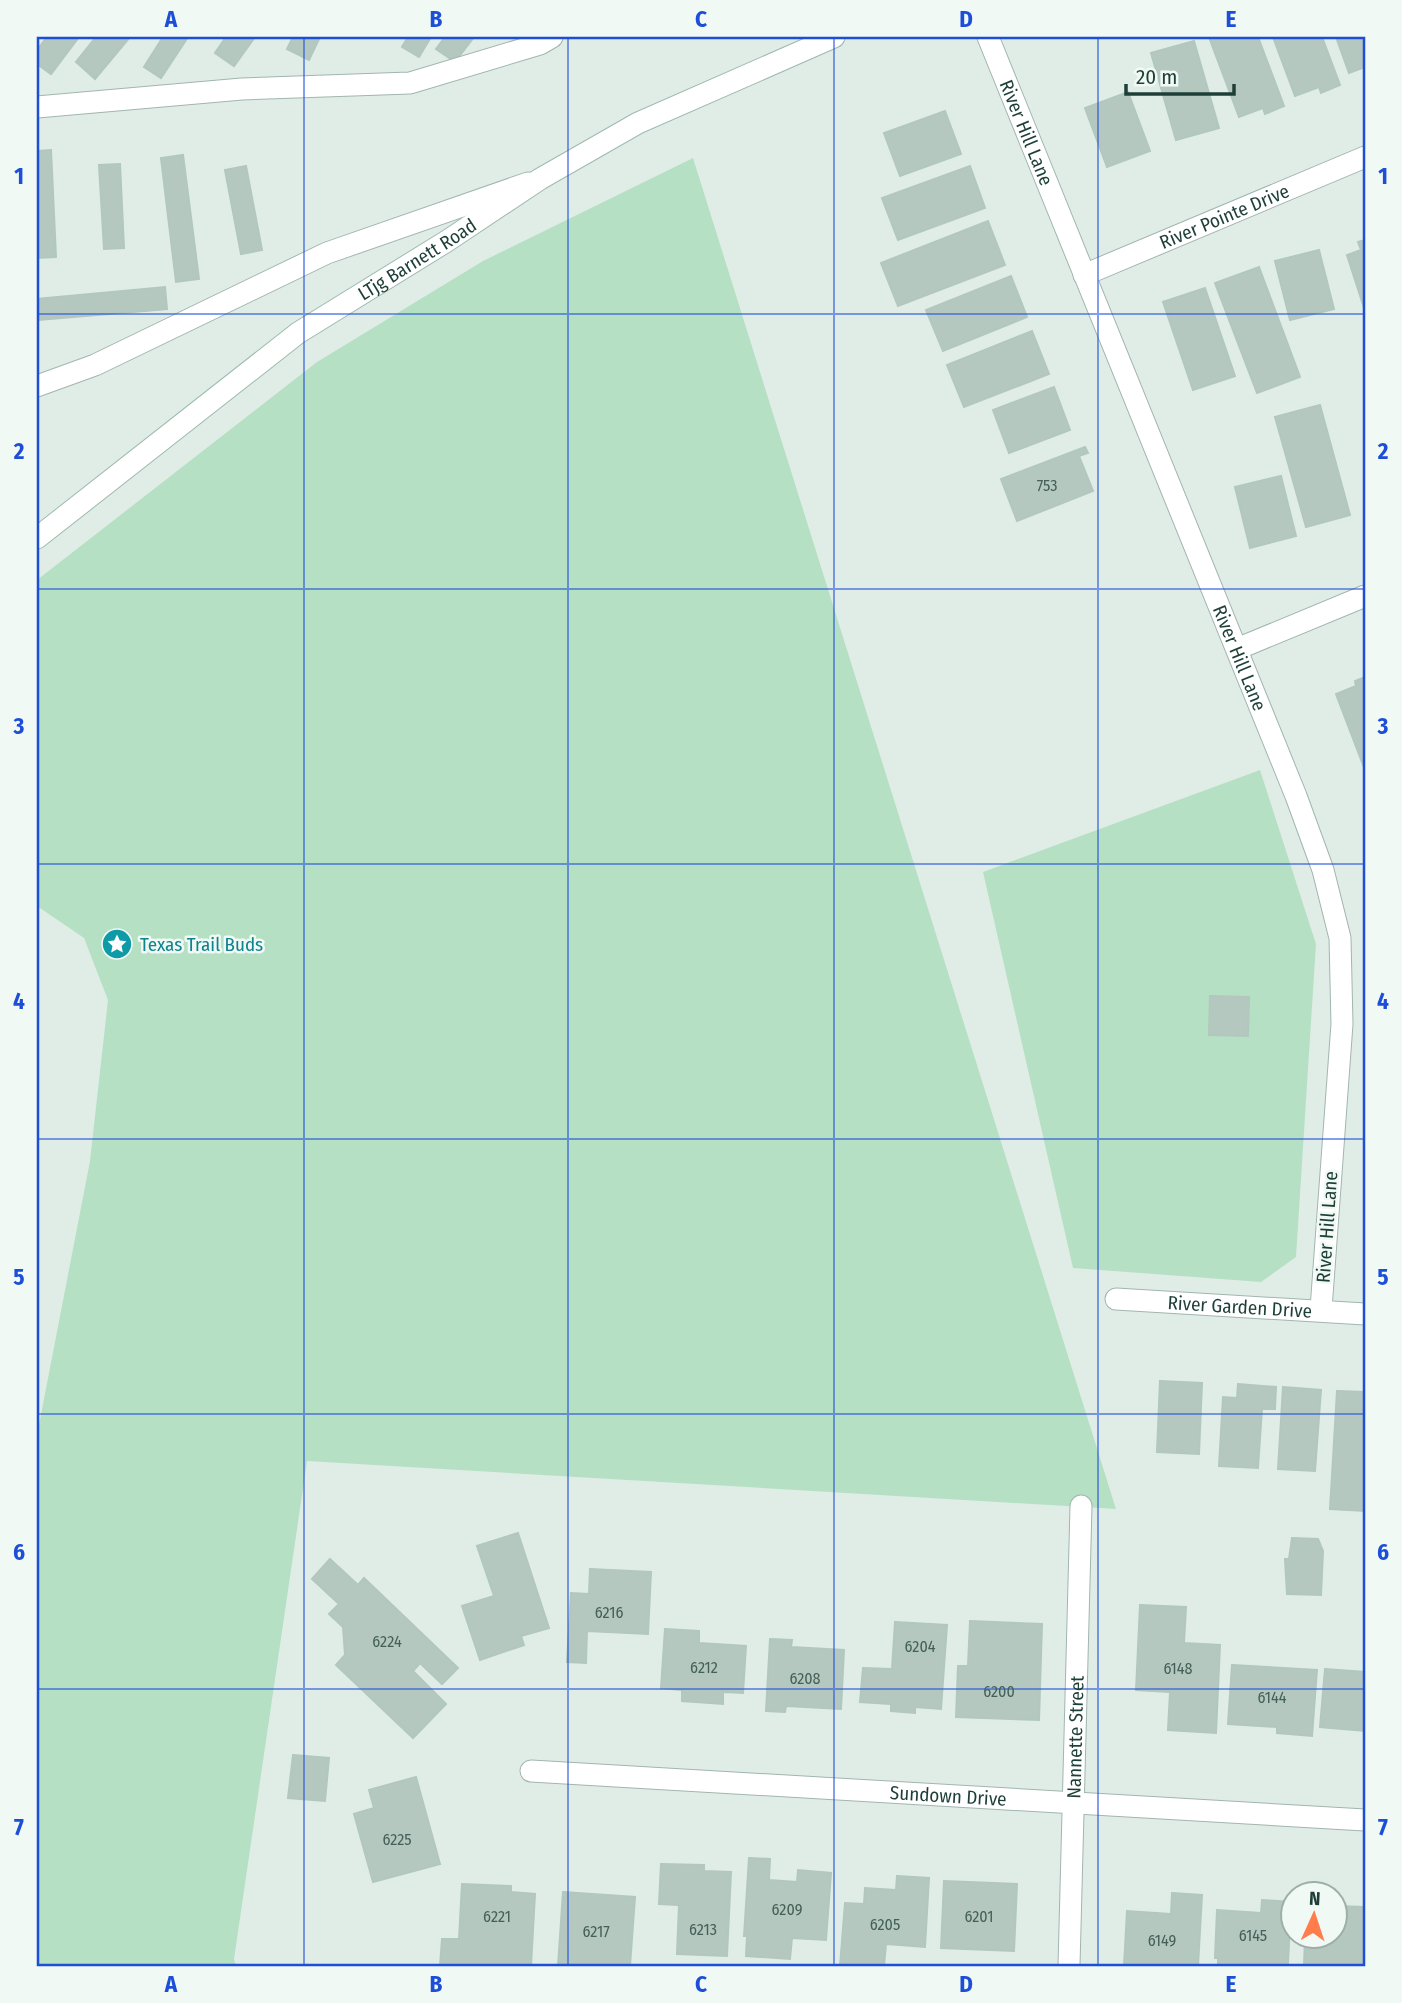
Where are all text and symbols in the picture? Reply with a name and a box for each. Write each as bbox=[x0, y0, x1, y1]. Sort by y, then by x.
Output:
text: A bbox=[164, 5, 178, 33]
text: B bbox=[430, 5, 443, 33]
text: C bbox=[695, 5, 707, 33]
text: D bbox=[959, 5, 973, 33]
text: E bbox=[1226, 5, 1237, 33]
scale bar bbox=[1126, 52, 1234, 96]
text: 20 m bbox=[1136, 64, 1177, 90]
street label: River Hill Lane bbox=[995, 76, 1058, 189]
text: 1 bbox=[14, 162, 24, 190]
text: 1 bbox=[1378, 162, 1388, 190]
street label: River Pointe Drive bbox=[1156, 179, 1292, 254]
street label: LTjg Barnett Road bbox=[354, 213, 481, 305]
text: 2 bbox=[13, 437, 25, 465]
text: 2 bbox=[1377, 437, 1389, 465]
house number: 753 bbox=[1037, 476, 1057, 495]
street label: River Hill Lane bbox=[1208, 602, 1272, 714]
text: 3 bbox=[13, 712, 25, 740]
text: 3 bbox=[1377, 712, 1389, 740]
place icon: Texas Trail Buds bbox=[100, 927, 134, 961]
place label: Texas Trail Buds bbox=[140, 933, 263, 956]
text: 4 bbox=[13, 987, 25, 1015]
text: 4 bbox=[1377, 987, 1389, 1015]
street label: River Hill Lane bbox=[1312, 1170, 1342, 1284]
text: 5 bbox=[13, 1263, 25, 1291]
text: 5 bbox=[1377, 1263, 1389, 1291]
street label: River Garden Drive bbox=[1167, 1291, 1313, 1322]
text: 6 bbox=[13, 1538, 25, 1566]
text: 6 bbox=[1377, 1538, 1389, 1566]
house number: 6216 bbox=[595, 1603, 623, 1622]
house number: 6224 bbox=[372, 1632, 402, 1651]
house number: 6204 bbox=[905, 1637, 936, 1656]
house number: 6212 bbox=[690, 1658, 718, 1677]
house number: 6148 bbox=[1163, 1659, 1193, 1678]
house number: 6208 bbox=[789, 1669, 821, 1688]
street label: Nannette Street bbox=[1062, 1674, 1088, 1799]
house number: 6200 bbox=[983, 1682, 1015, 1701]
house number: 6144 bbox=[1258, 1688, 1287, 1707]
street label: Sundown Drive bbox=[889, 1781, 1007, 1810]
text: 7 bbox=[14, 1813, 24, 1841]
text: 7 bbox=[1378, 1813, 1388, 1841]
house number: 6225 bbox=[382, 1830, 412, 1849]
north arrow bbox=[1280, 1881, 1350, 1951]
text: N bbox=[1309, 1887, 1321, 1910]
house number: 6209 bbox=[772, 1900, 803, 1919]
house number: 6221 bbox=[483, 1907, 511, 1926]
house number: 6201 bbox=[964, 1907, 994, 1926]
house number: 6205 bbox=[870, 1915, 900, 1934]
house number: 6213 bbox=[689, 1920, 717, 1939]
house number: 6217 bbox=[582, 1922, 610, 1941]
house number: 6145 bbox=[1239, 1926, 1267, 1945]
house number: 6149 bbox=[1148, 1931, 1177, 1950]
text: A bbox=[164, 1970, 178, 1998]
text: B bbox=[430, 1970, 443, 1998]
text: C bbox=[695, 1970, 707, 1998]
text: D bbox=[959, 1970, 973, 1998]
text: E bbox=[1226, 1970, 1237, 1998]

